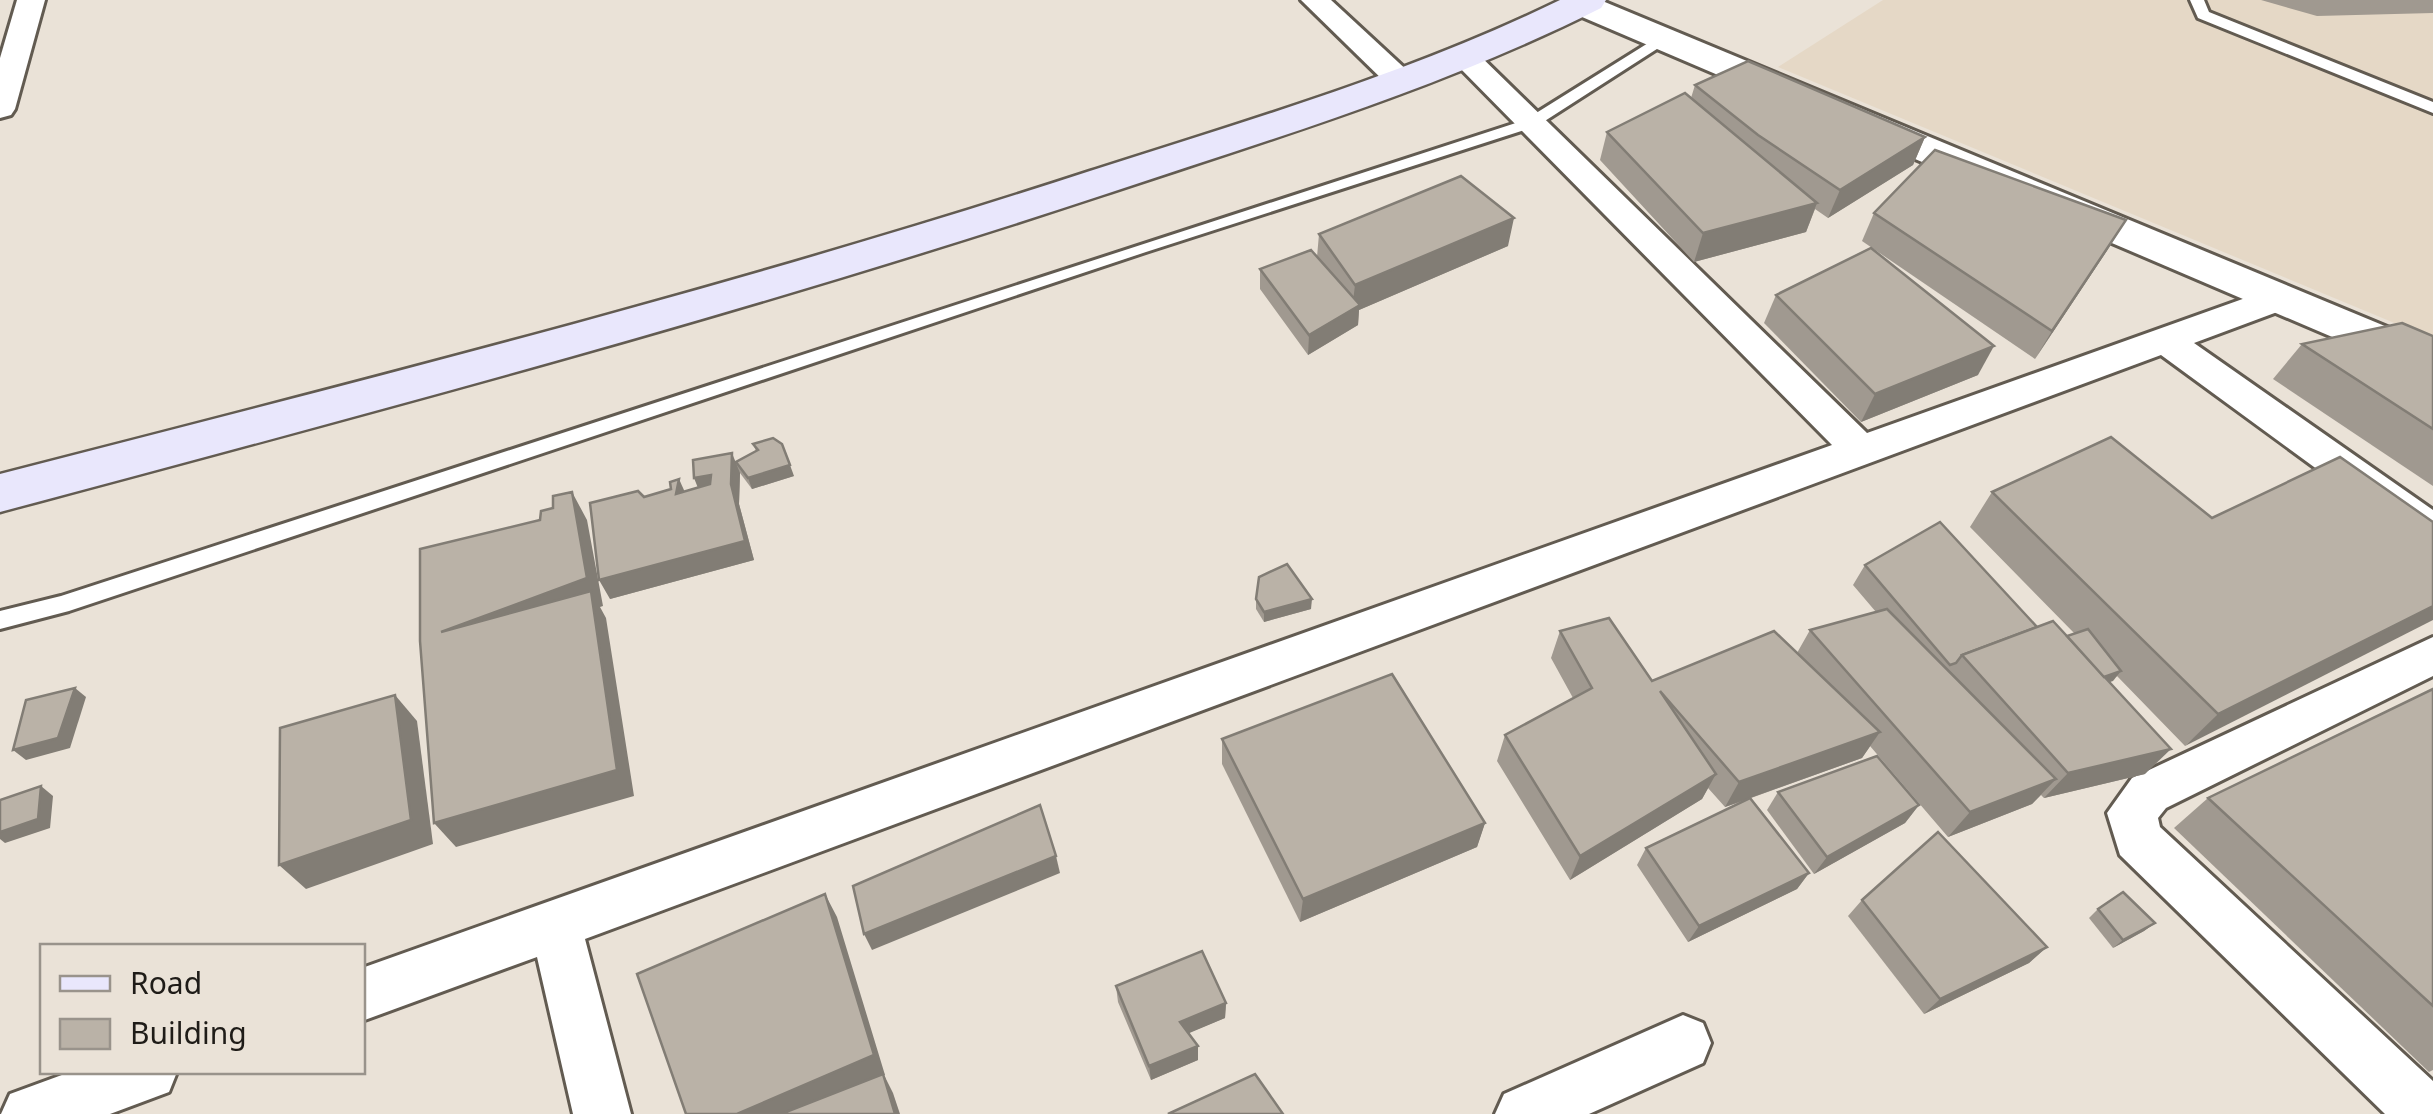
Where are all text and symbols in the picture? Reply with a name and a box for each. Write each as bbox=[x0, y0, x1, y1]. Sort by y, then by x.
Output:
legend bbox=[40, 944, 365, 1074]
text: Road bbox=[130, 962, 202, 1003]
text: Building bbox=[130, 1012, 247, 1053]

